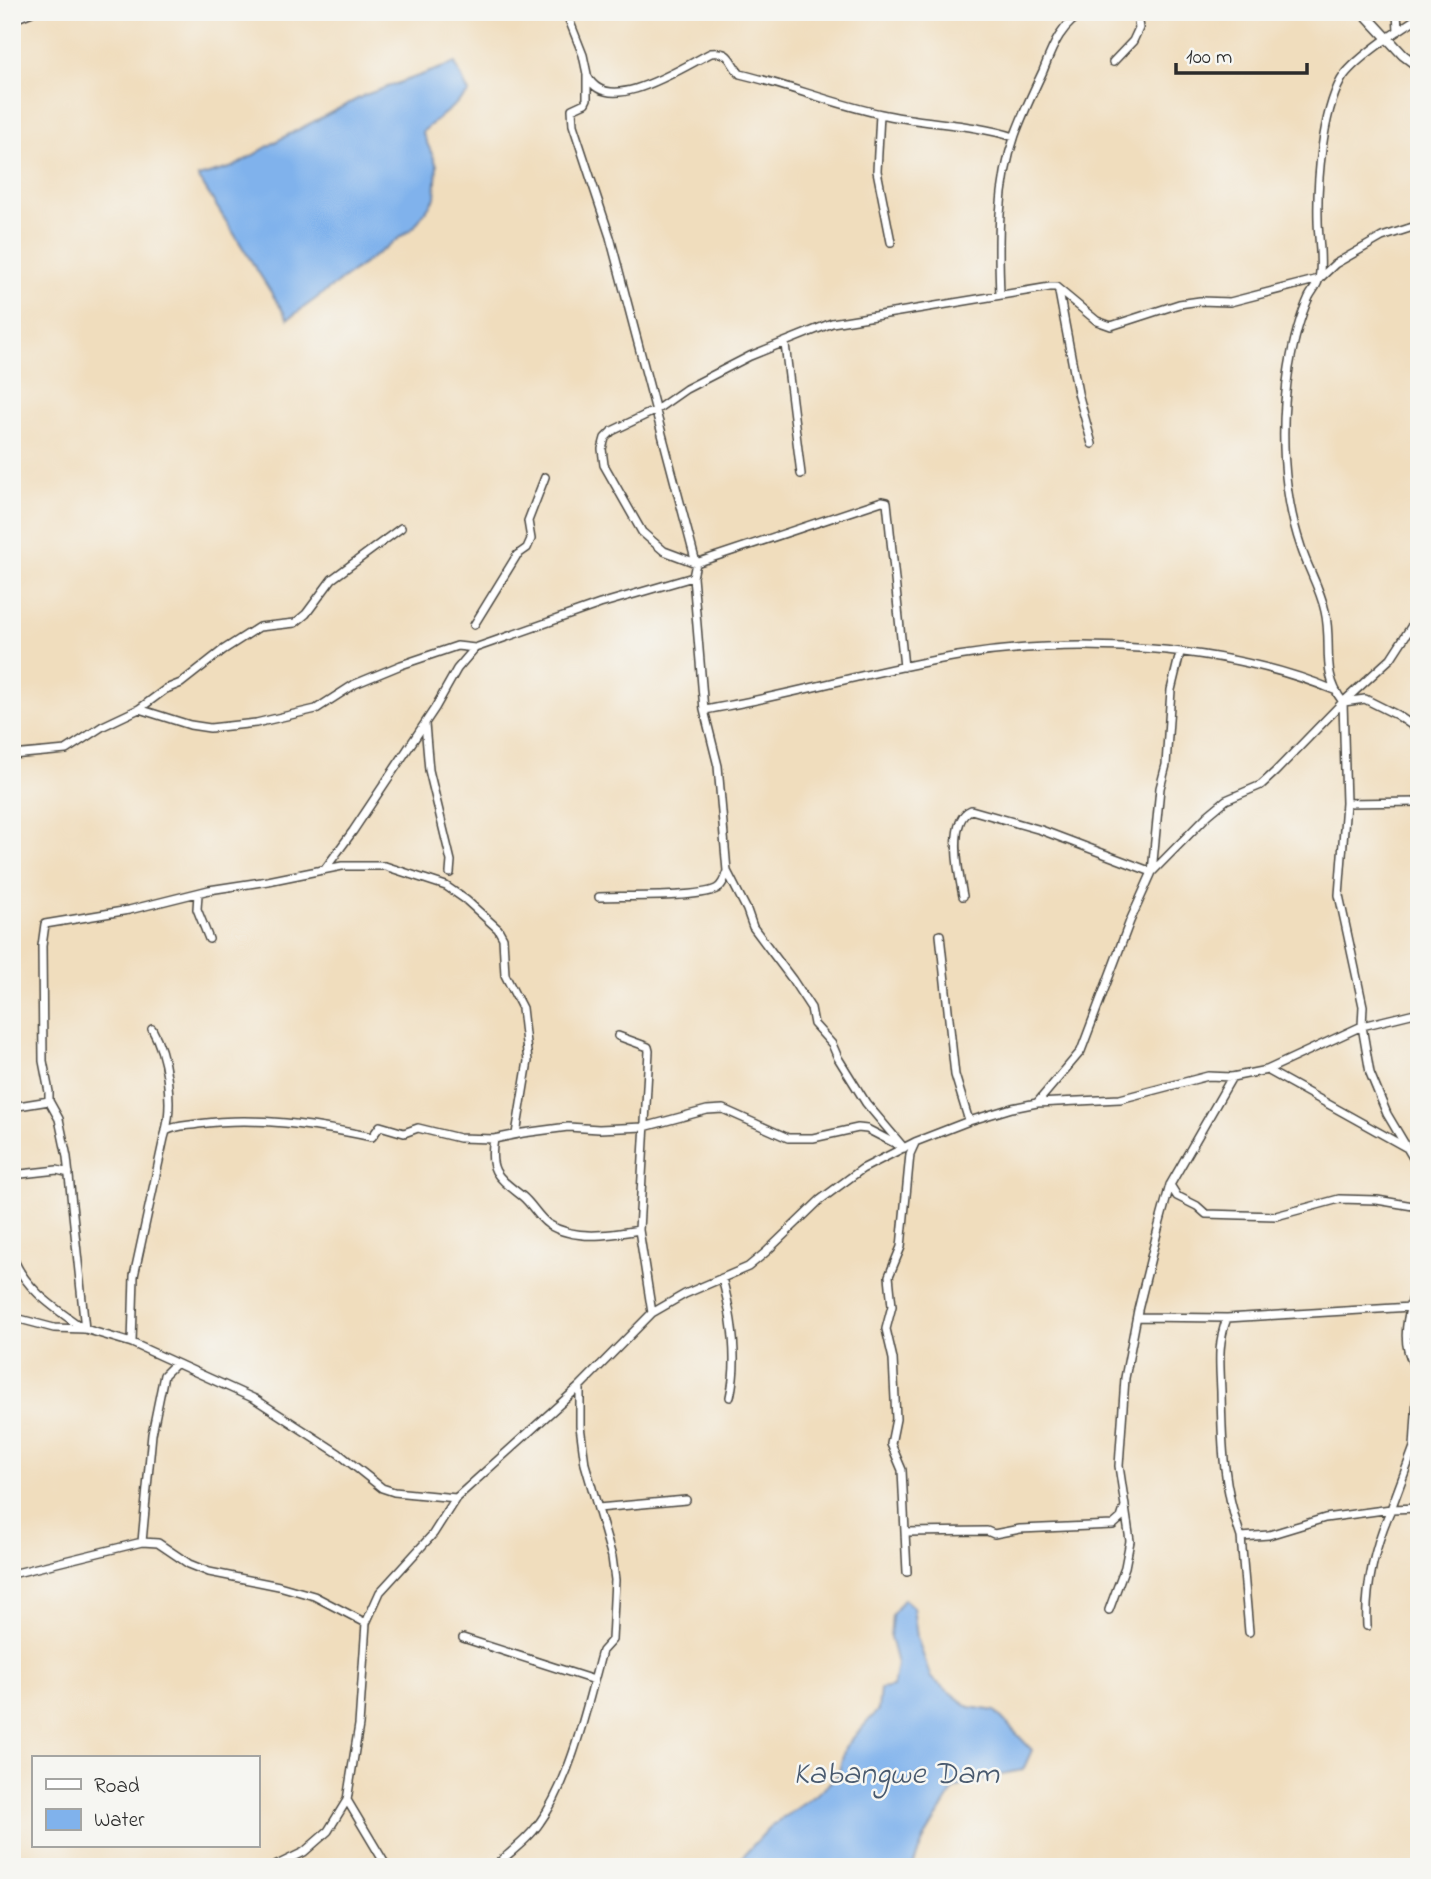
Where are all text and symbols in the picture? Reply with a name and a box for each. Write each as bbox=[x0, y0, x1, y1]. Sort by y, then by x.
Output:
scale bar bbox=[1176, 32, 1307, 76]
text: 100 m bbox=[1186, 43, 1232, 73]
water label: Kabangwe Dam bbox=[793, 1752, 1000, 1799]
legend bbox=[32, 1756, 259, 1848]
text: Road bbox=[94, 1772, 140, 1802]
text: Water bbox=[94, 1806, 145, 1836]

